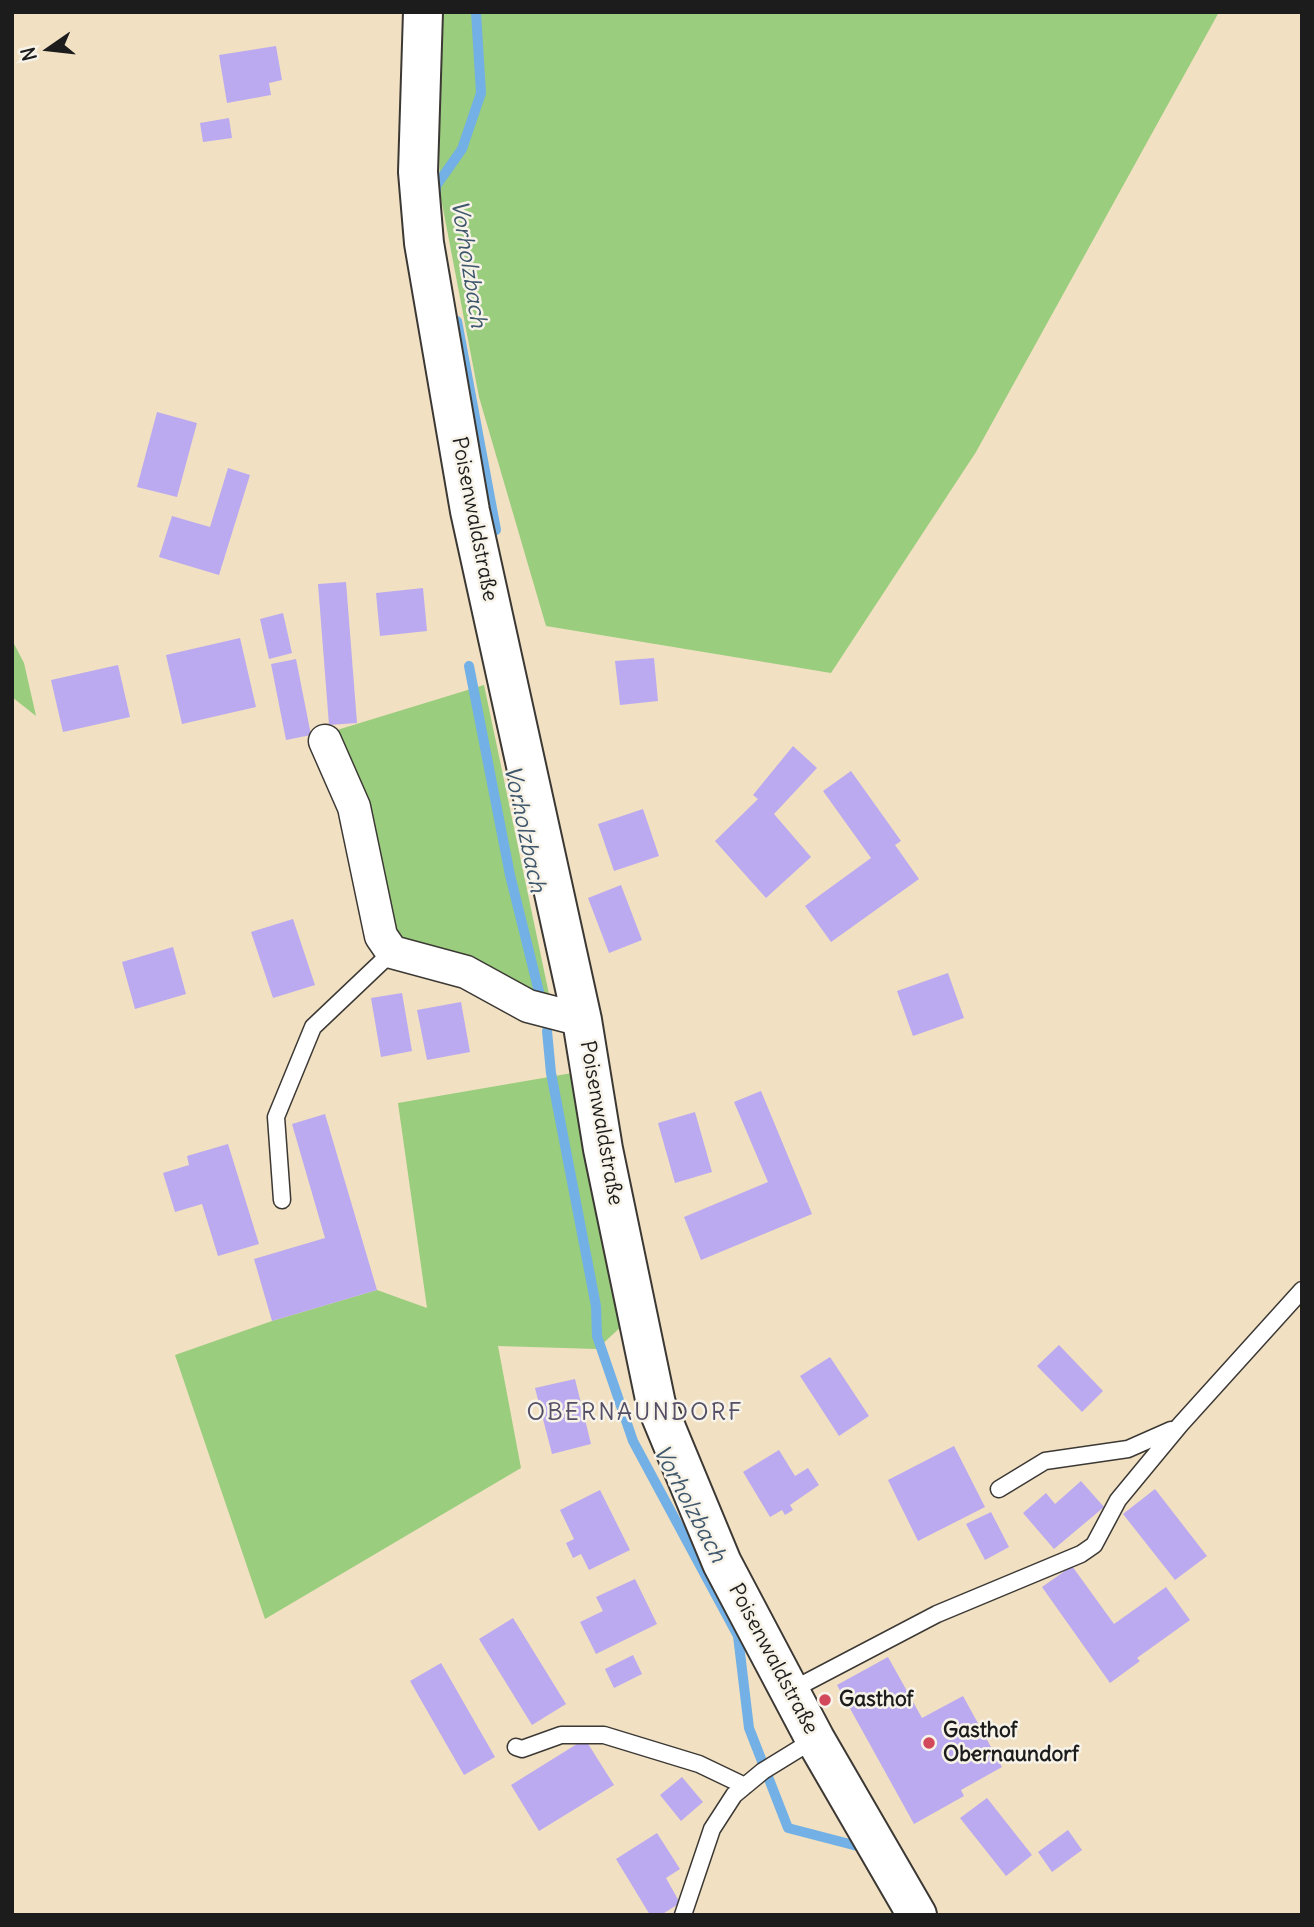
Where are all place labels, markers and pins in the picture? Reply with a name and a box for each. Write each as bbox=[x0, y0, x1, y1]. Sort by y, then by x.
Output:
place label: Gasthof bbox=[839, 1687, 913, 1713]
marker: Gasthof bbox=[817, 1692, 833, 1708]
place label: Gasthof Obernaundorf bbox=[943, 1718, 1079, 1768]
marker: Gasthof Obernaundorf bbox=[921, 1735, 937, 1751]

